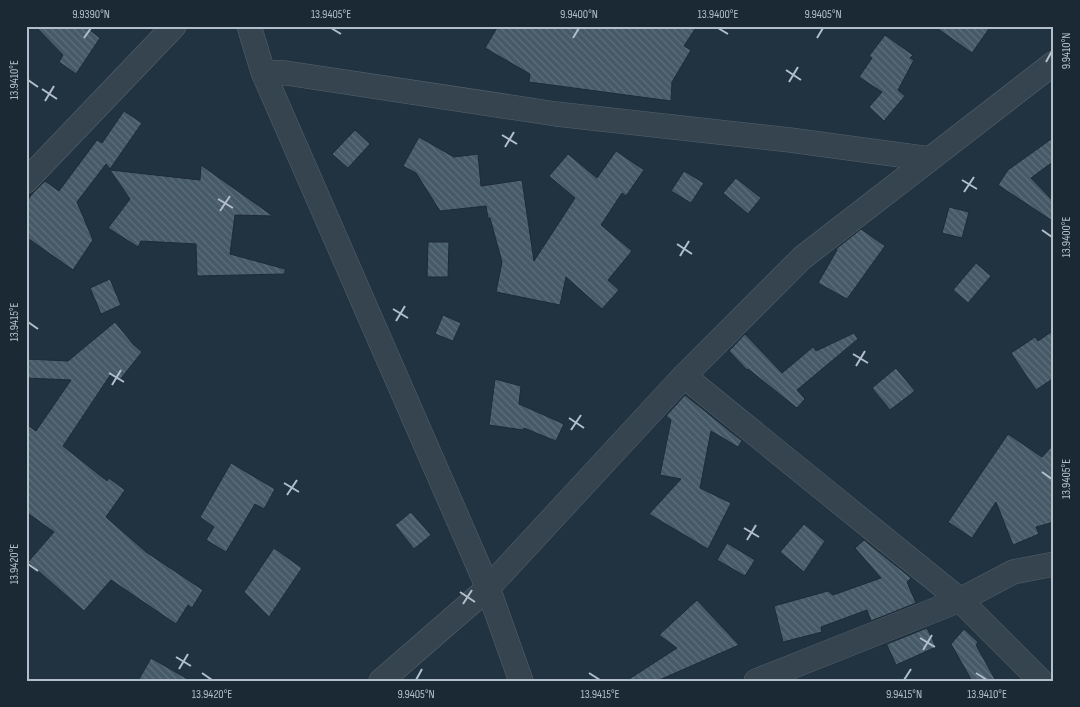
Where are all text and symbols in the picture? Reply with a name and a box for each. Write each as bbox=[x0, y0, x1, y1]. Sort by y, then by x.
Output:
text: 9.9390°N bbox=[72, 7, 110, 22]
text: 13.9405°E bbox=[311, 7, 351, 22]
text: 9.9400°N bbox=[560, 7, 598, 22]
text: 13.9400°E bbox=[698, 7, 738, 22]
text: 9.9405°N bbox=[804, 7, 842, 22]
text: 9.9410°N bbox=[1059, 33, 1074, 69]
text: 13.9410°E bbox=[7, 60, 22, 100]
text: 13.9400°E bbox=[1059, 217, 1074, 257]
text: 13.9415°E bbox=[7, 302, 22, 342]
text: 13.9405°E bbox=[1059, 459, 1074, 499]
text: 13.9420°E bbox=[7, 544, 22, 584]
text: 13.9420°E bbox=[192, 687, 232, 702]
text: 9.9405°N bbox=[397, 687, 435, 702]
text: 13.9415°E bbox=[580, 687, 620, 702]
text: 9.9415°N bbox=[886, 687, 922, 702]
text: 13.9410°E bbox=[967, 687, 1007, 702]

